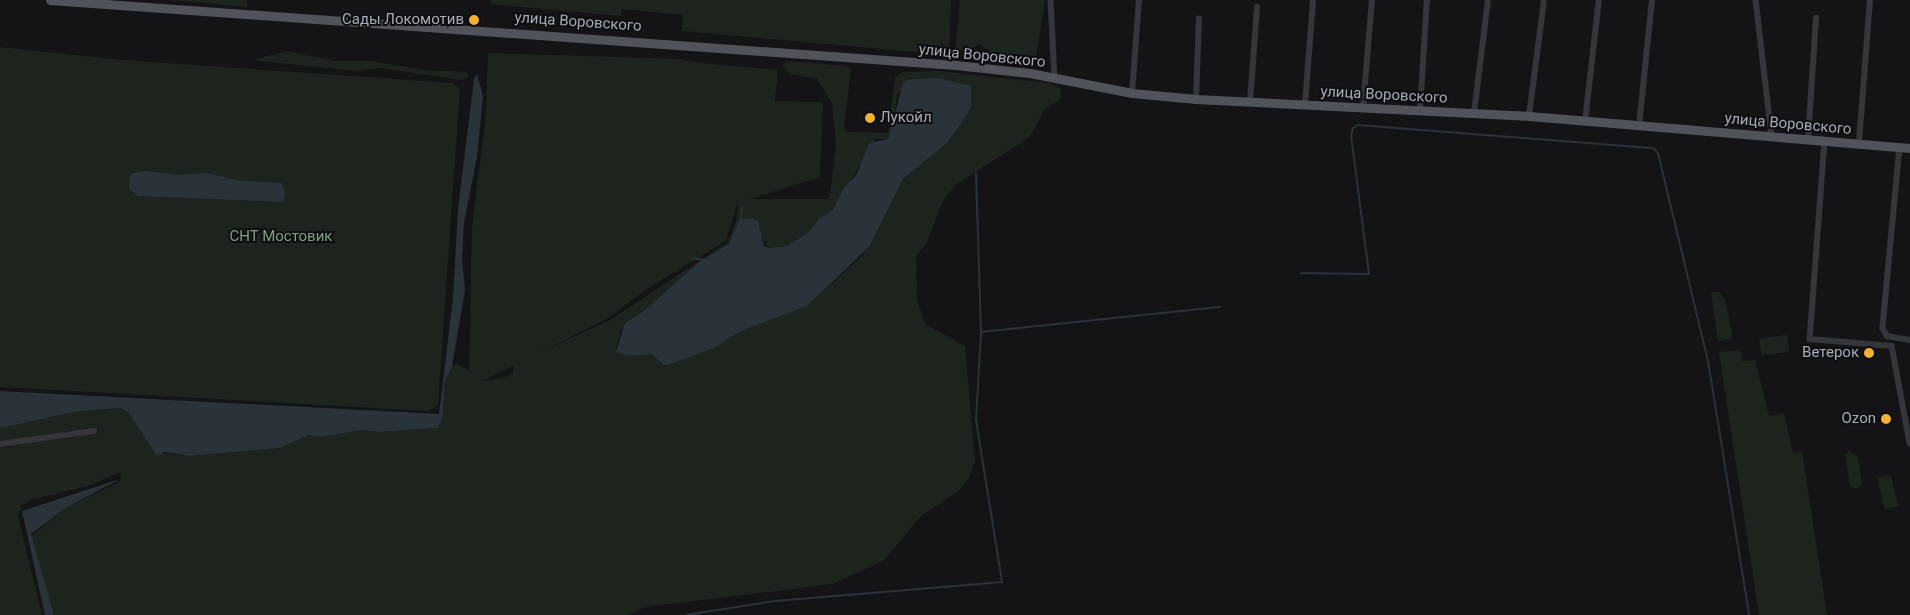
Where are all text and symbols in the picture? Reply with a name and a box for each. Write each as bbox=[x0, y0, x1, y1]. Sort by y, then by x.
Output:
street label: улица Воровского bbox=[514, 9, 642, 35]
place label: Сады Локомотив bbox=[342, 11, 464, 29]
marker: Сады Локомотив bbox=[468, 14, 480, 26]
street label: улица Воровского bbox=[918, 40, 1046, 72]
street label: улица Воровского bbox=[1320, 83, 1448, 107]
place label: Лукойл bbox=[880, 109, 932, 127]
street label: улица Воровского bbox=[1724, 109, 1852, 139]
marker: Лукойл bbox=[864, 112, 876, 124]
park label: СНТ Мостовик bbox=[229, 228, 333, 246]
place label: Ветерок bbox=[1802, 344, 1859, 362]
marker: Ветерок bbox=[1863, 347, 1875, 359]
place label: Ozon bbox=[1842, 410, 1876, 428]
marker: Ozon bbox=[1880, 413, 1892, 425]

